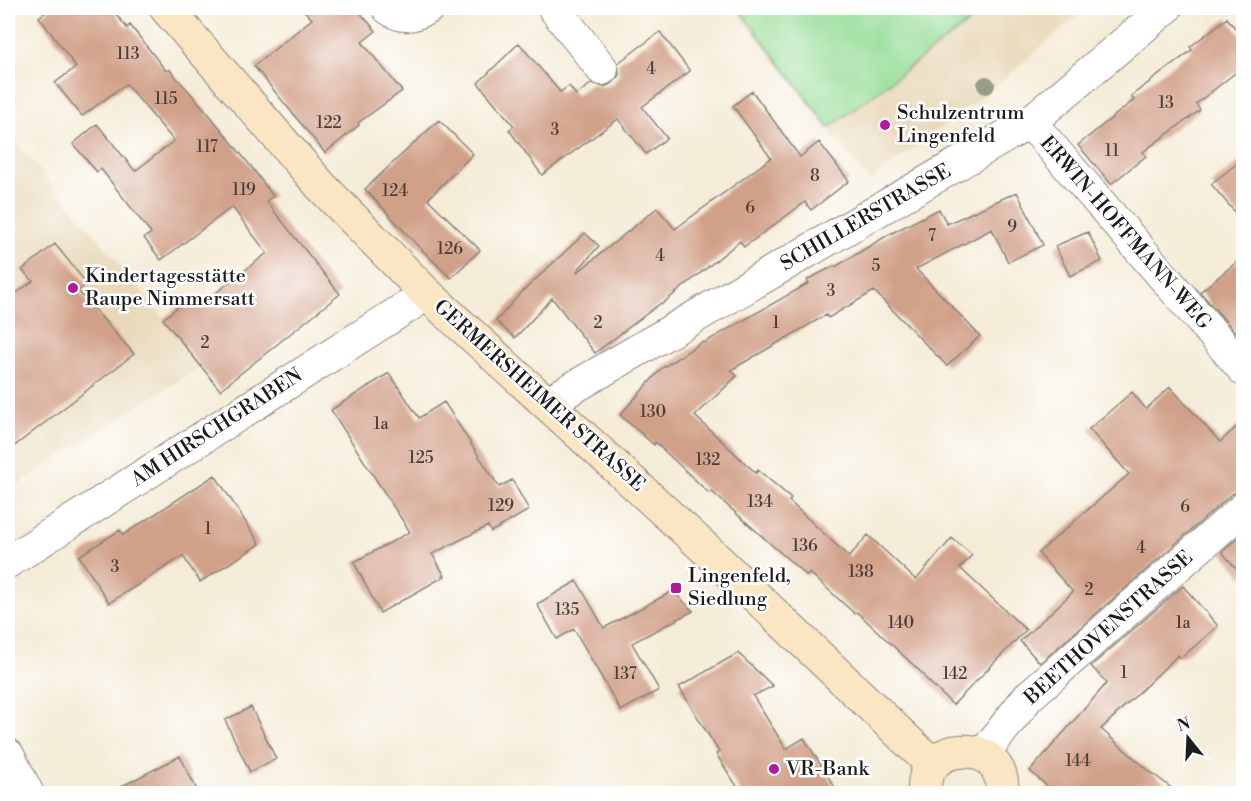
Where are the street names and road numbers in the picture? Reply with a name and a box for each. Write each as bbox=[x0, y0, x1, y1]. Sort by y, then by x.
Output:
street label: ERWIN-HOFFMANN-WEG bbox=[1034, 131, 1216, 335]
street label: SCHILLERSTRASSE bbox=[776, 159, 956, 277]
street label: GERMERSHEIMER STRASSE bbox=[428, 295, 650, 497]
street label: AM HIRSCHGRABEN bbox=[126, 363, 307, 493]
street label: BEETHOVENSTRASSE bbox=[1019, 546, 1198, 711]

